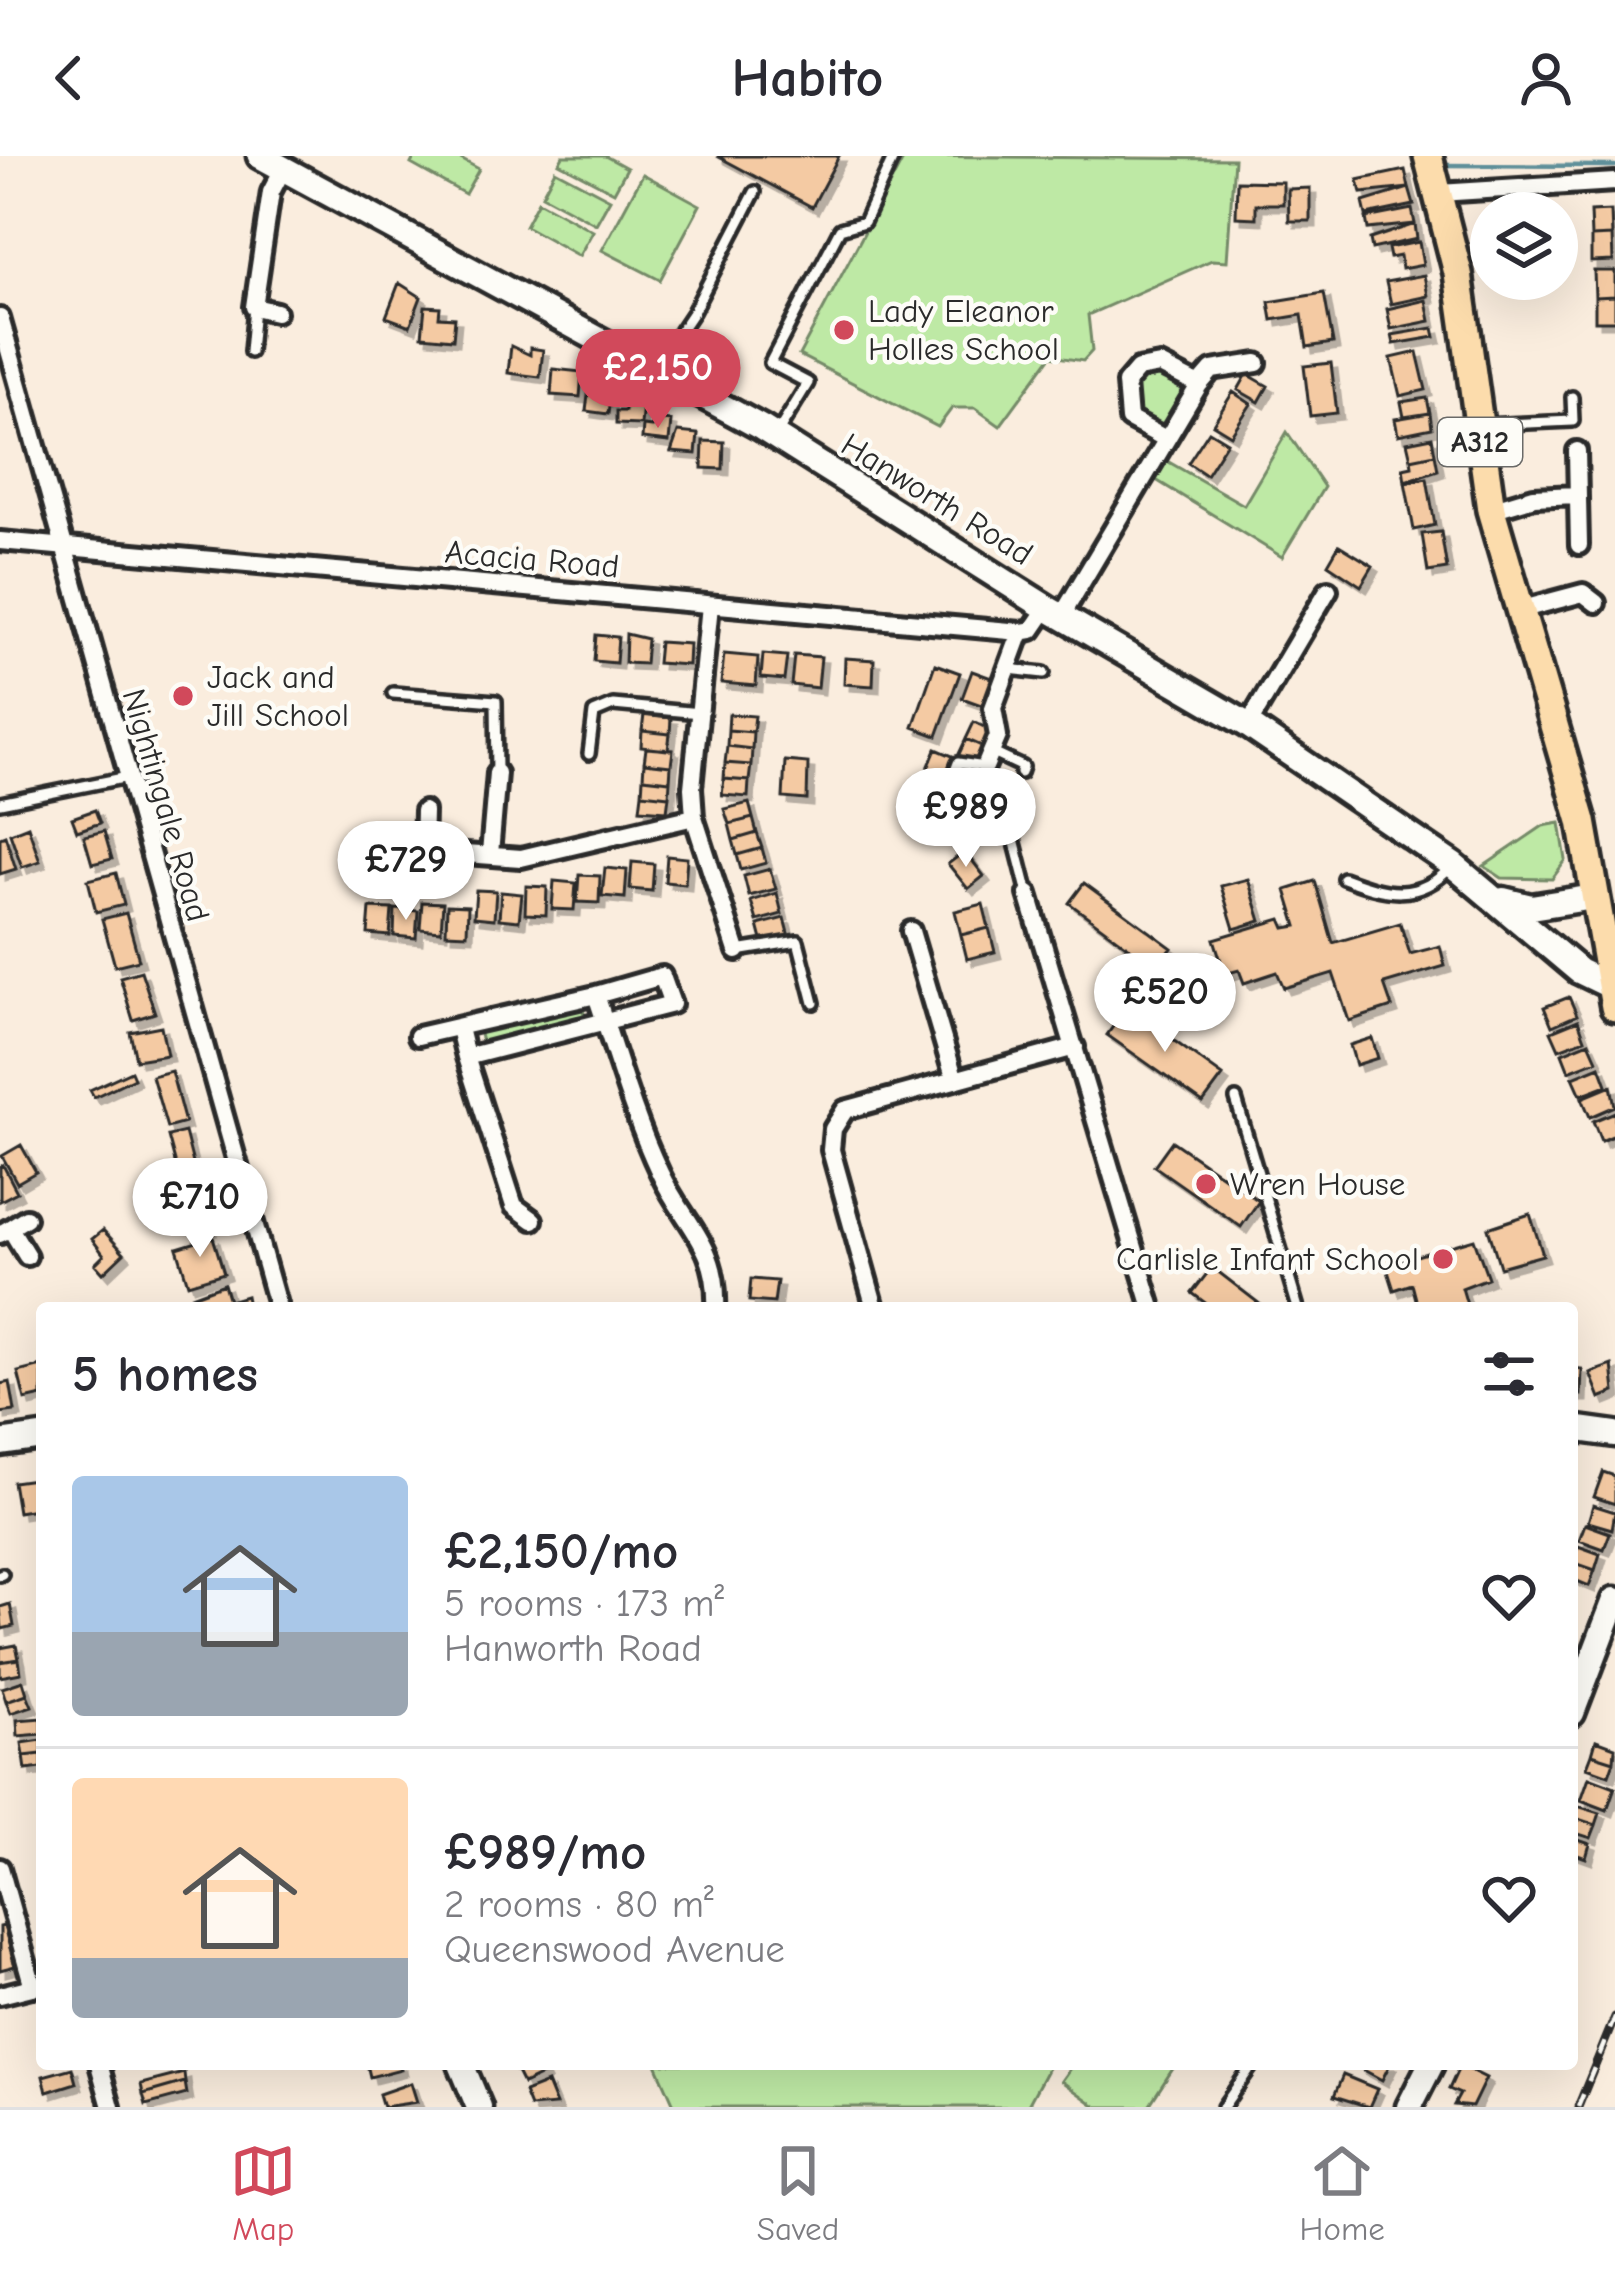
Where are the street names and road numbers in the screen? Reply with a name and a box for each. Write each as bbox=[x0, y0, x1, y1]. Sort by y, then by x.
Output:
road number: A312 bbox=[1438, 418, 1522, 466]
street label: Hanworth Road bbox=[834, 425, 1040, 573]
street label: Acacia Road bbox=[443, 532, 621, 586]
street label: Nightingale Road bbox=[115, 684, 217, 926]

